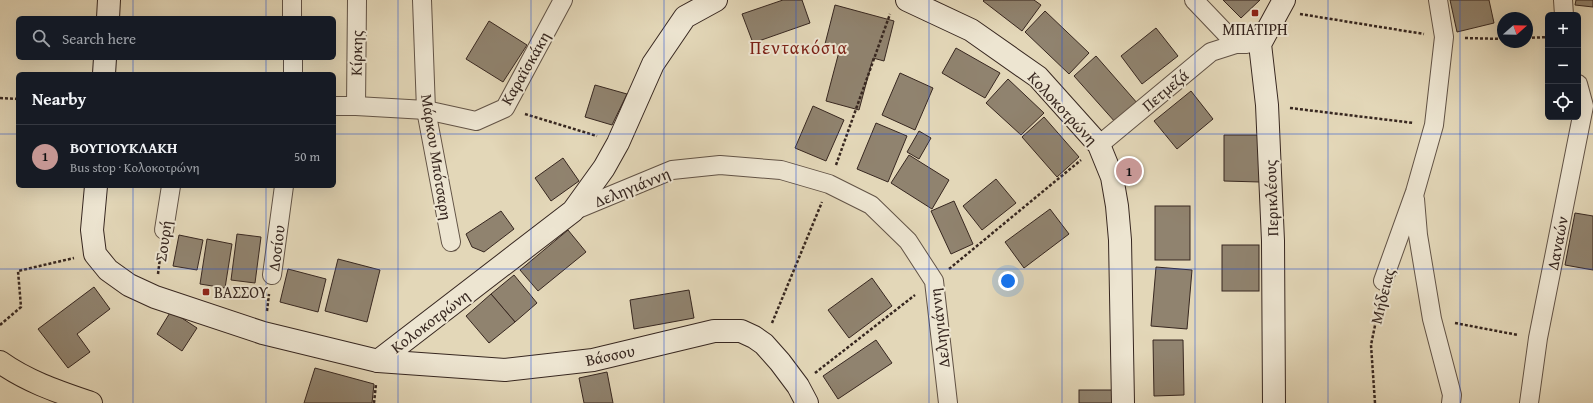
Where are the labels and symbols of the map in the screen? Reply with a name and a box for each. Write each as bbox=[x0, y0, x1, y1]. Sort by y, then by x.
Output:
marker: ΜΠΑΤΙΡΗ bbox=[1250, 8, 1260, 18]
north arrow bbox=[1497, 12, 1533, 48]
place label: ΜΠΑΤΙΡΗ bbox=[1222, 17, 1288, 41]
street label: Καραϊσκάκη bbox=[494, 27, 556, 109]
street label: Κίρκης bbox=[344, 30, 368, 76]
district label: Πεντακόσια bbox=[750, 34, 848, 61]
street label: Πετμεζά bbox=[1136, 63, 1194, 117]
street label: Κολοκοτρώνη bbox=[1022, 66, 1104, 150]
street label: Μάρκου Μπότσαρη bbox=[415, 92, 459, 222]
pin: 1 bbox=[1116, 156, 1142, 186]
street label: Περικλέους bbox=[1258, 159, 1284, 237]
street label: Δεληγιάννη bbox=[590, 161, 674, 213]
street label: Δαναών bbox=[1540, 214, 1574, 272]
street label: Σουρή bbox=[148, 219, 178, 263]
street label: Δοσίου bbox=[261, 223, 291, 273]
street label: Μήδειας bbox=[1363, 265, 1401, 326]
your location bbox=[998, 271, 1018, 291]
place label: ΒΑΣΣΟΥ bbox=[214, 280, 269, 304]
street label: Κολοκοτρώνη bbox=[385, 283, 475, 359]
marker: ΒΑΣΣΟΥ bbox=[201, 287, 211, 297]
street label: Δεληγιάννη bbox=[922, 287, 956, 369]
street label: Βάσσου bbox=[583, 338, 637, 372]

